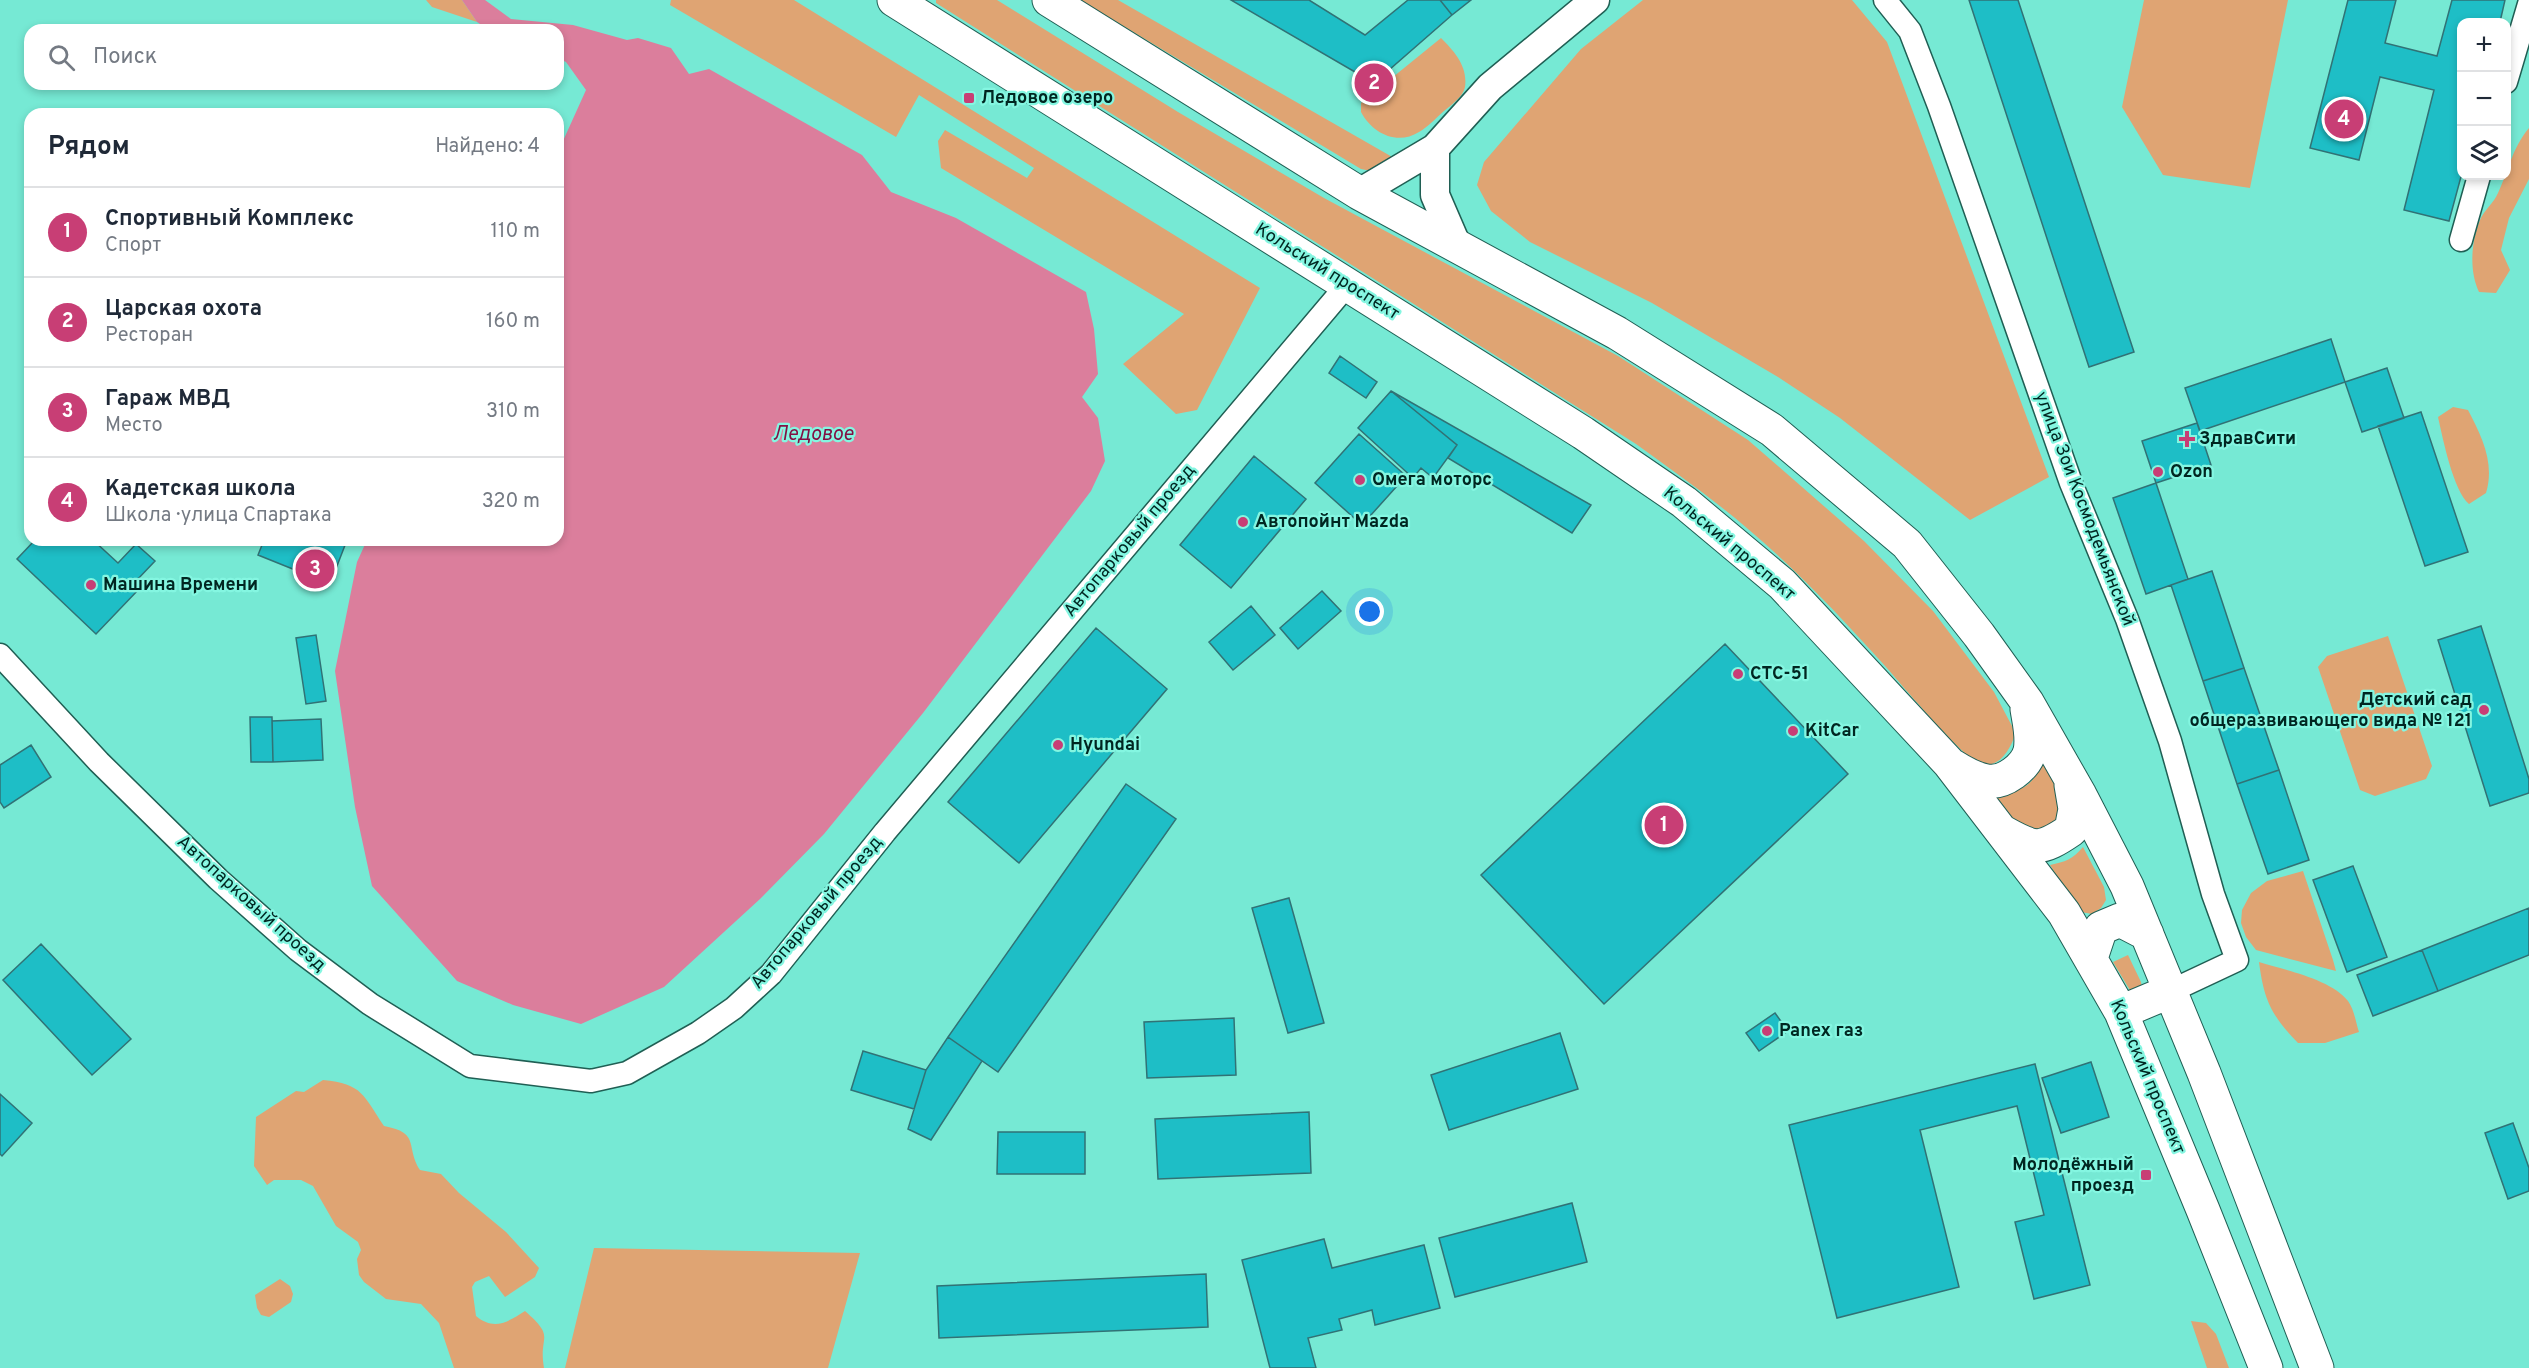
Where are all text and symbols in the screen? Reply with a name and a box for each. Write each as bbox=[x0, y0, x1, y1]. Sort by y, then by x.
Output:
map controls bbox=[2457, 18, 2511, 180]
button: + bbox=[2457, 18, 2511, 72]
search box bbox=[24, 24, 564, 90]
icon: search bbox=[45, 41, 78, 74]
text: Поиск bbox=[93, 44, 157, 71]
pin: 2 bbox=[1354, 60, 1394, 106]
button: − bbox=[2457, 72, 2511, 126]
place label: Ледовое озеро bbox=[981, 87, 1113, 110]
marker: Ледовое озеро bbox=[962, 91, 976, 105]
pin: 4 bbox=[2324, 96, 2364, 142]
button: layers bbox=[2457, 126, 2511, 180]
text: Рядом bbox=[48, 131, 130, 164]
text: Найдено: 4 bbox=[435, 134, 540, 160]
text: Спортивный Комплекс bbox=[105, 206, 354, 233]
street label: Кольский проспект bbox=[1251, 218, 1403, 326]
text: 1 bbox=[64, 219, 72, 245]
text: 110 m bbox=[491, 219, 540, 245]
text: Спорт bbox=[105, 233, 161, 259]
text: Царская охота bbox=[105, 296, 262, 323]
text: 2 bbox=[61, 309, 74, 335]
text: 160 m bbox=[486, 309, 540, 335]
text: Ресторан bbox=[105, 323, 193, 349]
text: Гараж МВД bbox=[105, 386, 230, 413]
street label: улица Зои Космодемьянской bbox=[2029, 389, 2139, 629]
text: 3 bbox=[62, 399, 74, 425]
text: 310 m bbox=[486, 399, 540, 425]
text: Место bbox=[105, 413, 163, 439]
water label: Ледовое bbox=[773, 422, 854, 448]
place label: ЗдравСити bbox=[2199, 428, 2296, 451]
marker: ЗдравСити bbox=[2180, 432, 2194, 446]
street label: Автопарковый проезд bbox=[1059, 460, 1201, 622]
place label: Ozon bbox=[2170, 461, 2213, 484]
marker: Ozon bbox=[2151, 465, 2165, 479]
place label: Омега моторс bbox=[1372, 469, 1492, 492]
marker: Омега моторс bbox=[1353, 473, 1367, 487]
text: Кадетская школа bbox=[105, 476, 295, 503]
street label: Кольский проспект bbox=[1658, 482, 1800, 606]
text: 4 bbox=[61, 489, 74, 515]
text: 320 m bbox=[482, 489, 540, 515]
text: Школа · улица Спартака bbox=[105, 503, 331, 529]
place label: Автопойнт Mazda bbox=[1255, 511, 1409, 534]
marker: Автопойнт Mazda bbox=[1236, 515, 1250, 529]
pin: 3 bbox=[296, 546, 334, 592]
place label: Машина Времени bbox=[103, 574, 258, 597]
marker: Машина Времени bbox=[84, 578, 98, 592]
your location bbox=[1355, 597, 1384, 626]
place label: СТС-51 bbox=[1750, 663, 1809, 686]
marker: СТС-51 bbox=[1731, 667, 1745, 681]
place label: Детский сад общеразвивающего вида № 121 bbox=[2189, 689, 2472, 733]
marker: Детский сад общеразвивающего вида № 121 bbox=[2477, 703, 2491, 717]
place label: KitCar bbox=[1805, 720, 1860, 743]
marker: KitCar bbox=[1786, 724, 1800, 738]
place label: Hyundai bbox=[1070, 734, 1140, 757]
marker: Hyundai bbox=[1051, 738, 1065, 752]
pin: 1 bbox=[1644, 802, 1684, 848]
street label: Автопарковый проезд bbox=[172, 831, 330, 977]
street label: Автопарковый проезд bbox=[746, 832, 888, 994]
street label: Кольский проспект bbox=[2104, 996, 2190, 1158]
place label: Panex газ bbox=[1779, 1020, 1863, 1043]
marker: Panex газ bbox=[1760, 1024, 1774, 1038]
place label: Молодёжный проезд bbox=[2012, 1154, 2134, 1198]
marker: Молодёжный проезд bbox=[2139, 1168, 2153, 1182]

